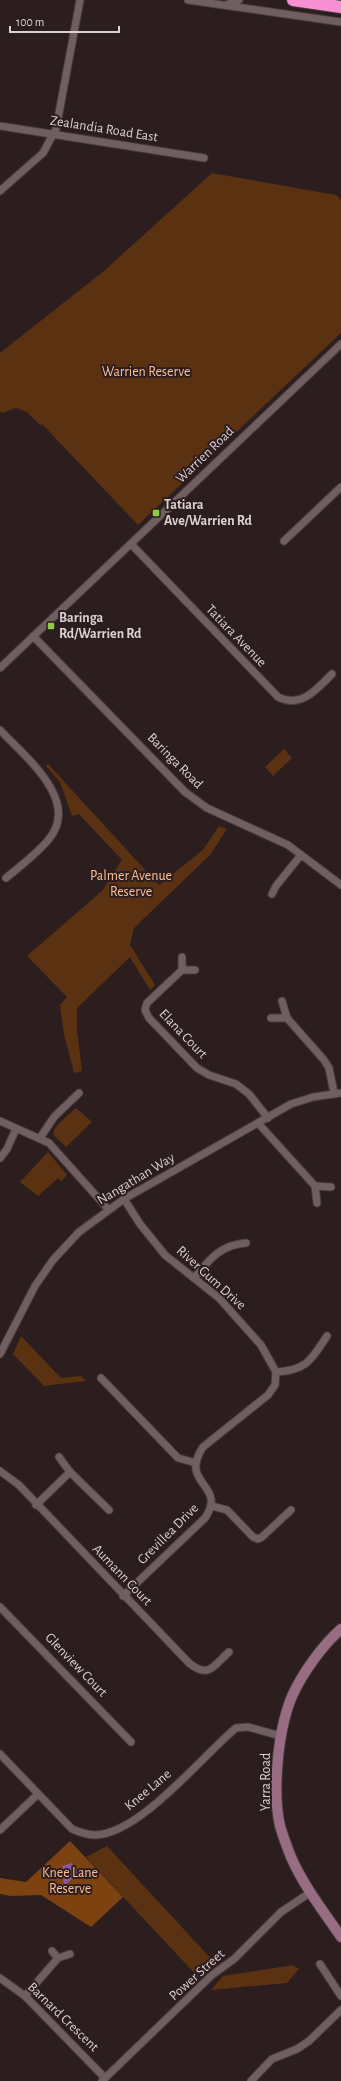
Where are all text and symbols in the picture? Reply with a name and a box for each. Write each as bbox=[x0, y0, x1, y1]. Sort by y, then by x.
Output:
scale bar bbox=[10, 8, 119, 34]
text: 100 m bbox=[16, 16, 44, 28]
street label: Zealandia Road East bbox=[49, 114, 159, 145]
park label: Warrien Reserve bbox=[102, 365, 190, 379]
street label: Warrien Road bbox=[173, 424, 237, 486]
place label: Tatiara Ave/Warrien Rd bbox=[164, 498, 253, 528]
marker: Tatiara Ave/Warrien Rd bbox=[151, 508, 161, 518]
street label: Tatiara Avenue bbox=[203, 602, 269, 670]
place label: Baringa Rd/Warrien Rd bbox=[59, 611, 142, 641]
marker: Baringa Rd/Warrien Rd bbox=[46, 621, 56, 631]
street label: Baringa Road bbox=[145, 731, 205, 791]
park label: Palmer Avenue Reserve bbox=[90, 869, 172, 899]
street label: Elana Court bbox=[156, 1007, 210, 1062]
street label: Nangathan Way bbox=[95, 1150, 177, 1208]
street label: River Gum Drive bbox=[174, 1243, 248, 1313]
street label: Grevillea Drive bbox=[135, 1501, 201, 1567]
street label: Aumann Court bbox=[90, 1542, 155, 1609]
street label: Glenview Court bbox=[42, 1630, 110, 1700]
street label: Yarra Road bbox=[259, 1753, 273, 1811]
street label: Knee Lane bbox=[122, 1767, 174, 1813]
park label: Knee Lane Reserve bbox=[42, 1866, 98, 1896]
street label: Power Street bbox=[167, 1946, 228, 2003]
street label: Barnard Crescent bbox=[25, 1980, 102, 2055]

